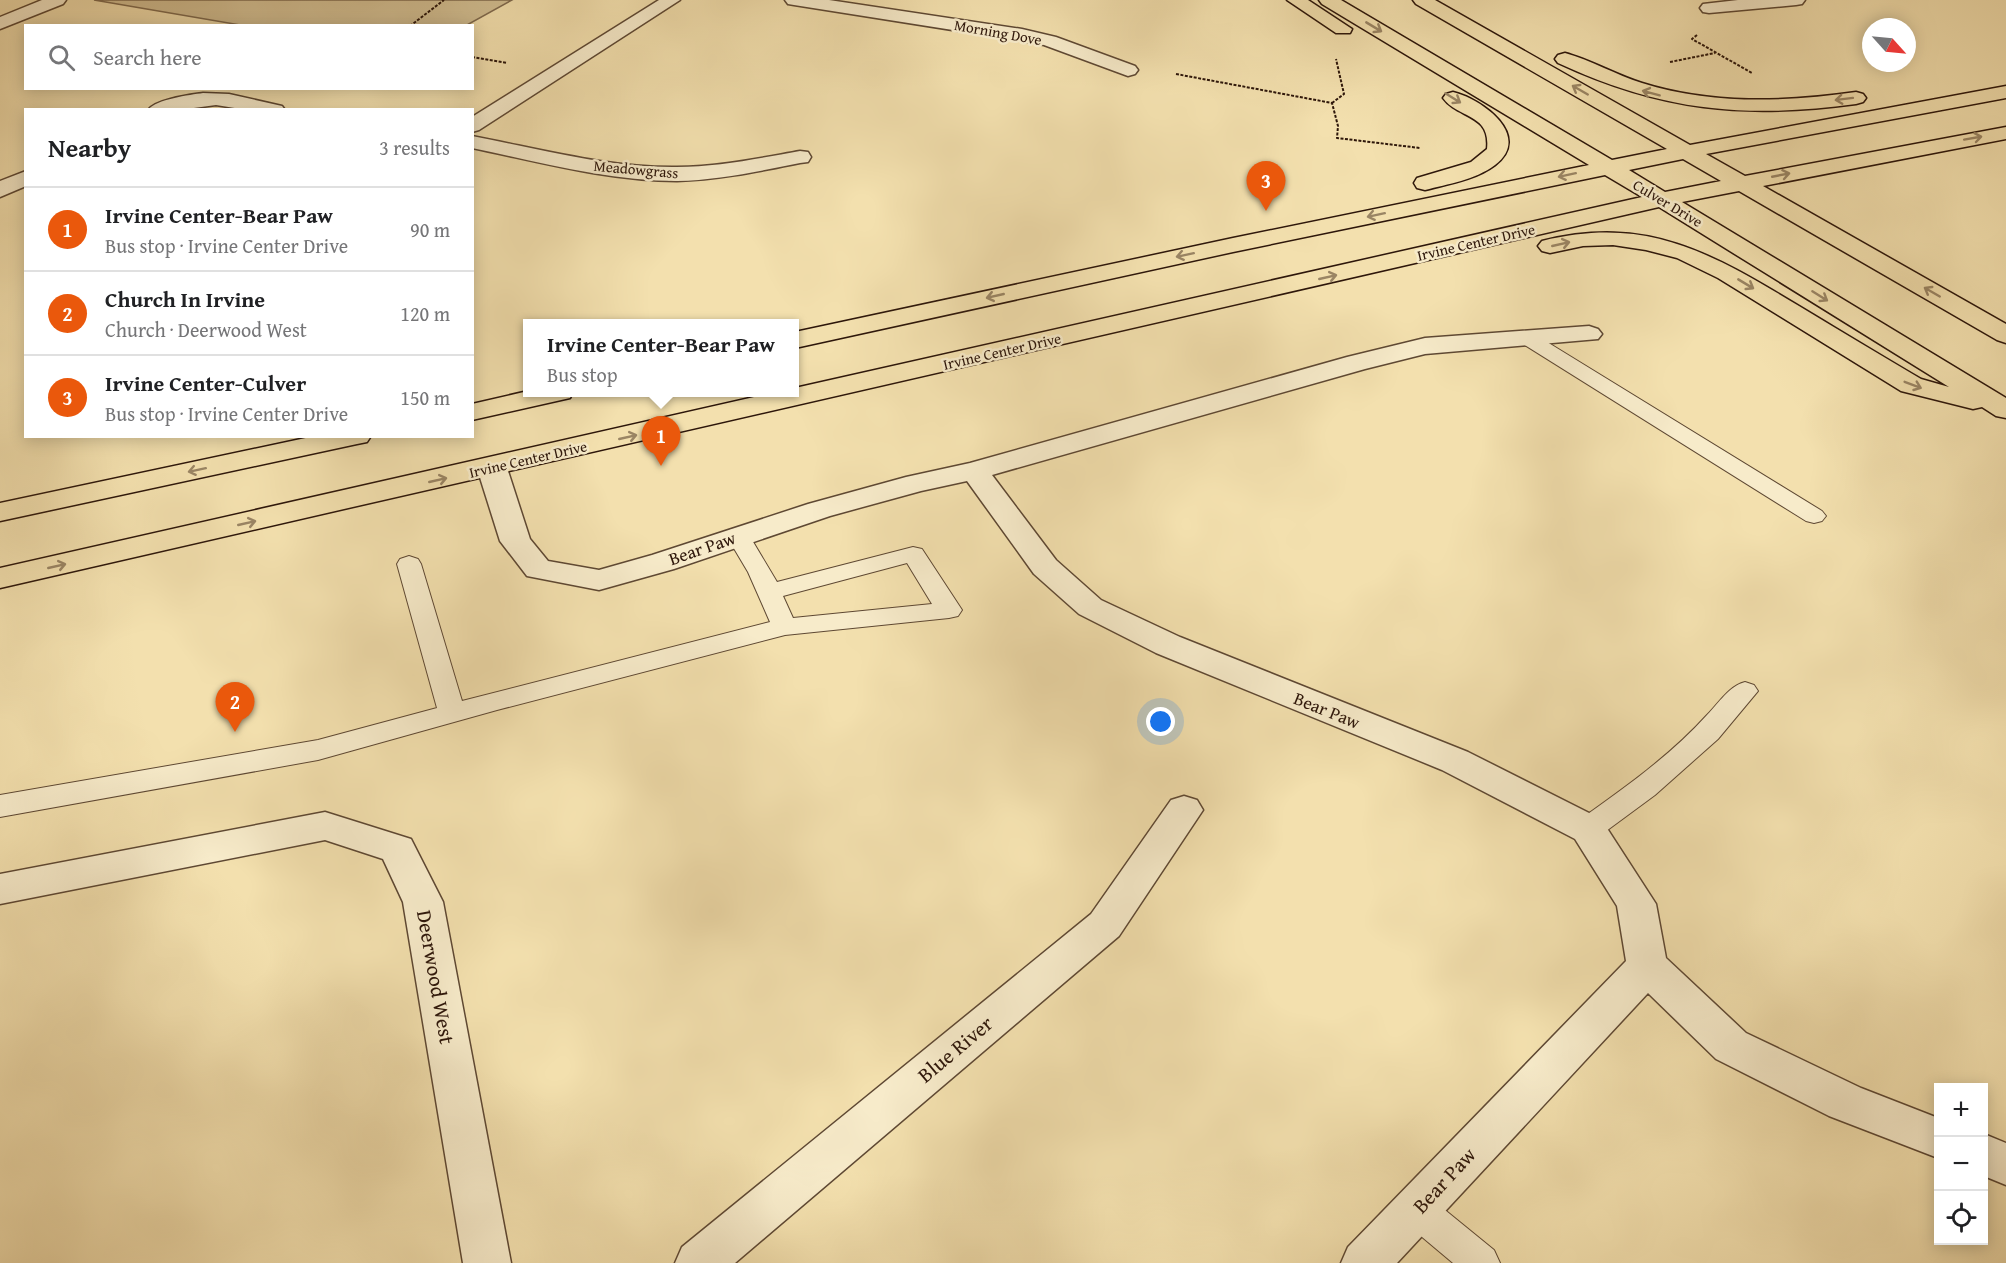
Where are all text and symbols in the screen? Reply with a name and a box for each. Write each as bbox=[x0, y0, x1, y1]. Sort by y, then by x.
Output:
street label: Morning Dove bbox=[953, 14, 1043, 50]
north arrow bbox=[1862, 18, 1916, 72]
one-way arrow bbox=[1366, 22, 1383, 34]
search box bbox=[24, 24, 474, 90]
icon: search bbox=[45, 41, 78, 74]
text: Search here bbox=[93, 41, 202, 73]
one-way arrow bbox=[1572, 84, 1590, 95]
one-way arrow bbox=[1642, 87, 1661, 98]
one-way arrow bbox=[1444, 91, 1461, 104]
one-way arrow bbox=[1835, 94, 1855, 105]
text: Nearby bbox=[48, 128, 131, 167]
one-way arrow bbox=[1963, 132, 1982, 143]
text: 3 results bbox=[379, 133, 450, 162]
street label: Meadowgrass bbox=[593, 155, 679, 183]
pin: 3 bbox=[1246, 162, 1286, 211]
one-way arrow bbox=[1771, 169, 1791, 180]
one-way arrow bbox=[1558, 170, 1577, 181]
street label: Culver Drive bbox=[1629, 174, 1707, 232]
text: Irvine Center-Bear Paw bbox=[105, 199, 333, 231]
one-way arrow bbox=[1367, 210, 1387, 221]
text: 1 bbox=[62, 215, 73, 244]
text: 90 m bbox=[410, 215, 450, 244]
street label: Irvine Center Drive bbox=[1415, 218, 1537, 266]
text: Bus stop · Irvine Center Drive bbox=[105, 231, 348, 260]
one-way arrow bbox=[1551, 237, 1570, 249]
one-way arrow bbox=[1176, 250, 1196, 261]
one-way arrow bbox=[1318, 270, 1337, 282]
one-way arrow bbox=[1737, 279, 1754, 291]
text: Church In Irvine bbox=[105, 283, 265, 315]
one-way arrow bbox=[1924, 286, 1941, 298]
one-way arrow bbox=[1811, 290, 1828, 302]
one-way arrow bbox=[985, 291, 1005, 302]
text: 2 bbox=[62, 299, 73, 328]
text: 120 m bbox=[400, 299, 450, 328]
text: Church · Deerwood West bbox=[105, 315, 307, 344]
popup bbox=[523, 319, 799, 397]
street label: Irvine Center Drive bbox=[941, 327, 1063, 375]
text: Irvine Center-Bear Paw bbox=[547, 328, 775, 360]
text: Bus stop bbox=[547, 360, 618, 389]
text: Irvine Center-Culver bbox=[105, 367, 306, 399]
one-way arrow bbox=[1903, 380, 1922, 391]
text: 3 bbox=[62, 383, 73, 412]
text: 150 m bbox=[400, 383, 450, 412]
text: Bus stop · Irvine Center Drive bbox=[105, 399, 348, 428]
pin: 1 bbox=[642, 416, 680, 466]
one-way arrow bbox=[618, 430, 637, 442]
street label: Irvine Center Drive bbox=[467, 435, 589, 483]
one-way arrow bbox=[188, 465, 207, 476]
one-way arrow bbox=[427, 474, 447, 485]
one-way arrow bbox=[238, 516, 257, 528]
street label: Bear Paw bbox=[665, 524, 739, 572]
one-way arrow bbox=[47, 559, 66, 571]
pin: 2 bbox=[216, 682, 254, 732]
street label: Bear Paw bbox=[1290, 685, 1364, 736]
your location bbox=[1146, 707, 1175, 736]
street label: Deerwood West bbox=[409, 908, 463, 1047]
street label: Blue River bbox=[911, 1008, 1000, 1090]
map controls bbox=[1934, 1083, 1988, 1245]
button: + bbox=[1934, 1083, 1988, 1137]
button: − bbox=[1934, 1137, 1988, 1191]
street label: Bear Paw bbox=[1405, 1140, 1483, 1220]
button: locate bbox=[1934, 1191, 1988, 1245]

